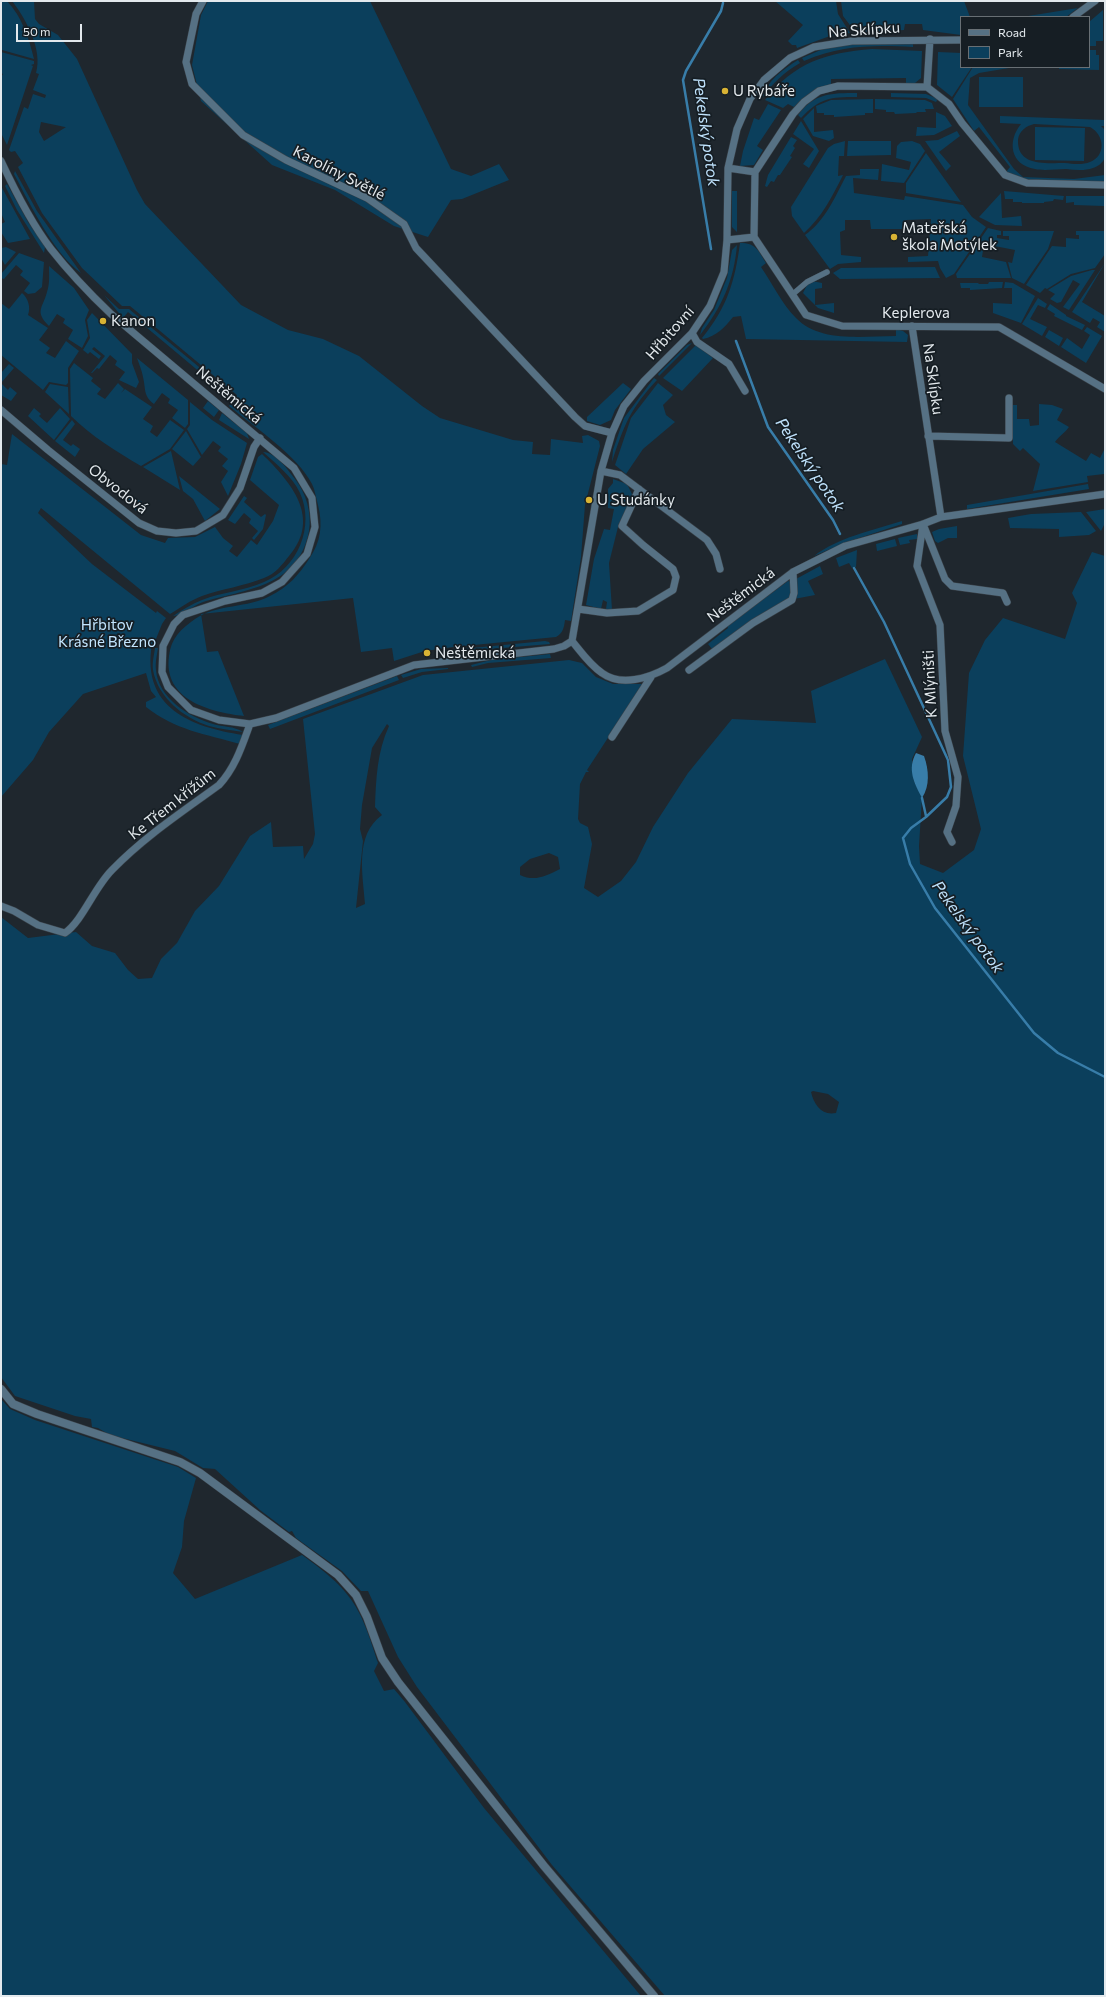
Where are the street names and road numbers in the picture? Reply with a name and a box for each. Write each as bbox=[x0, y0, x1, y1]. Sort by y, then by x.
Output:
street label: Na Sklípku bbox=[827, 19, 901, 41]
street label: Karolíny Světlé bbox=[290, 142, 388, 204]
street label: Hřbitovní bbox=[642, 303, 698, 363]
street label: Keplerova bbox=[882, 304, 950, 322]
street label: Na Sklípku bbox=[919, 342, 947, 416]
street label: Neštěmická bbox=[192, 362, 266, 428]
street label: Obvodová bbox=[85, 460, 151, 518]
street label: Neštěmická bbox=[704, 564, 778, 626]
street label: K Mlýništi bbox=[919, 650, 941, 718]
street label: Ke Třem křížům bbox=[125, 765, 219, 843]

